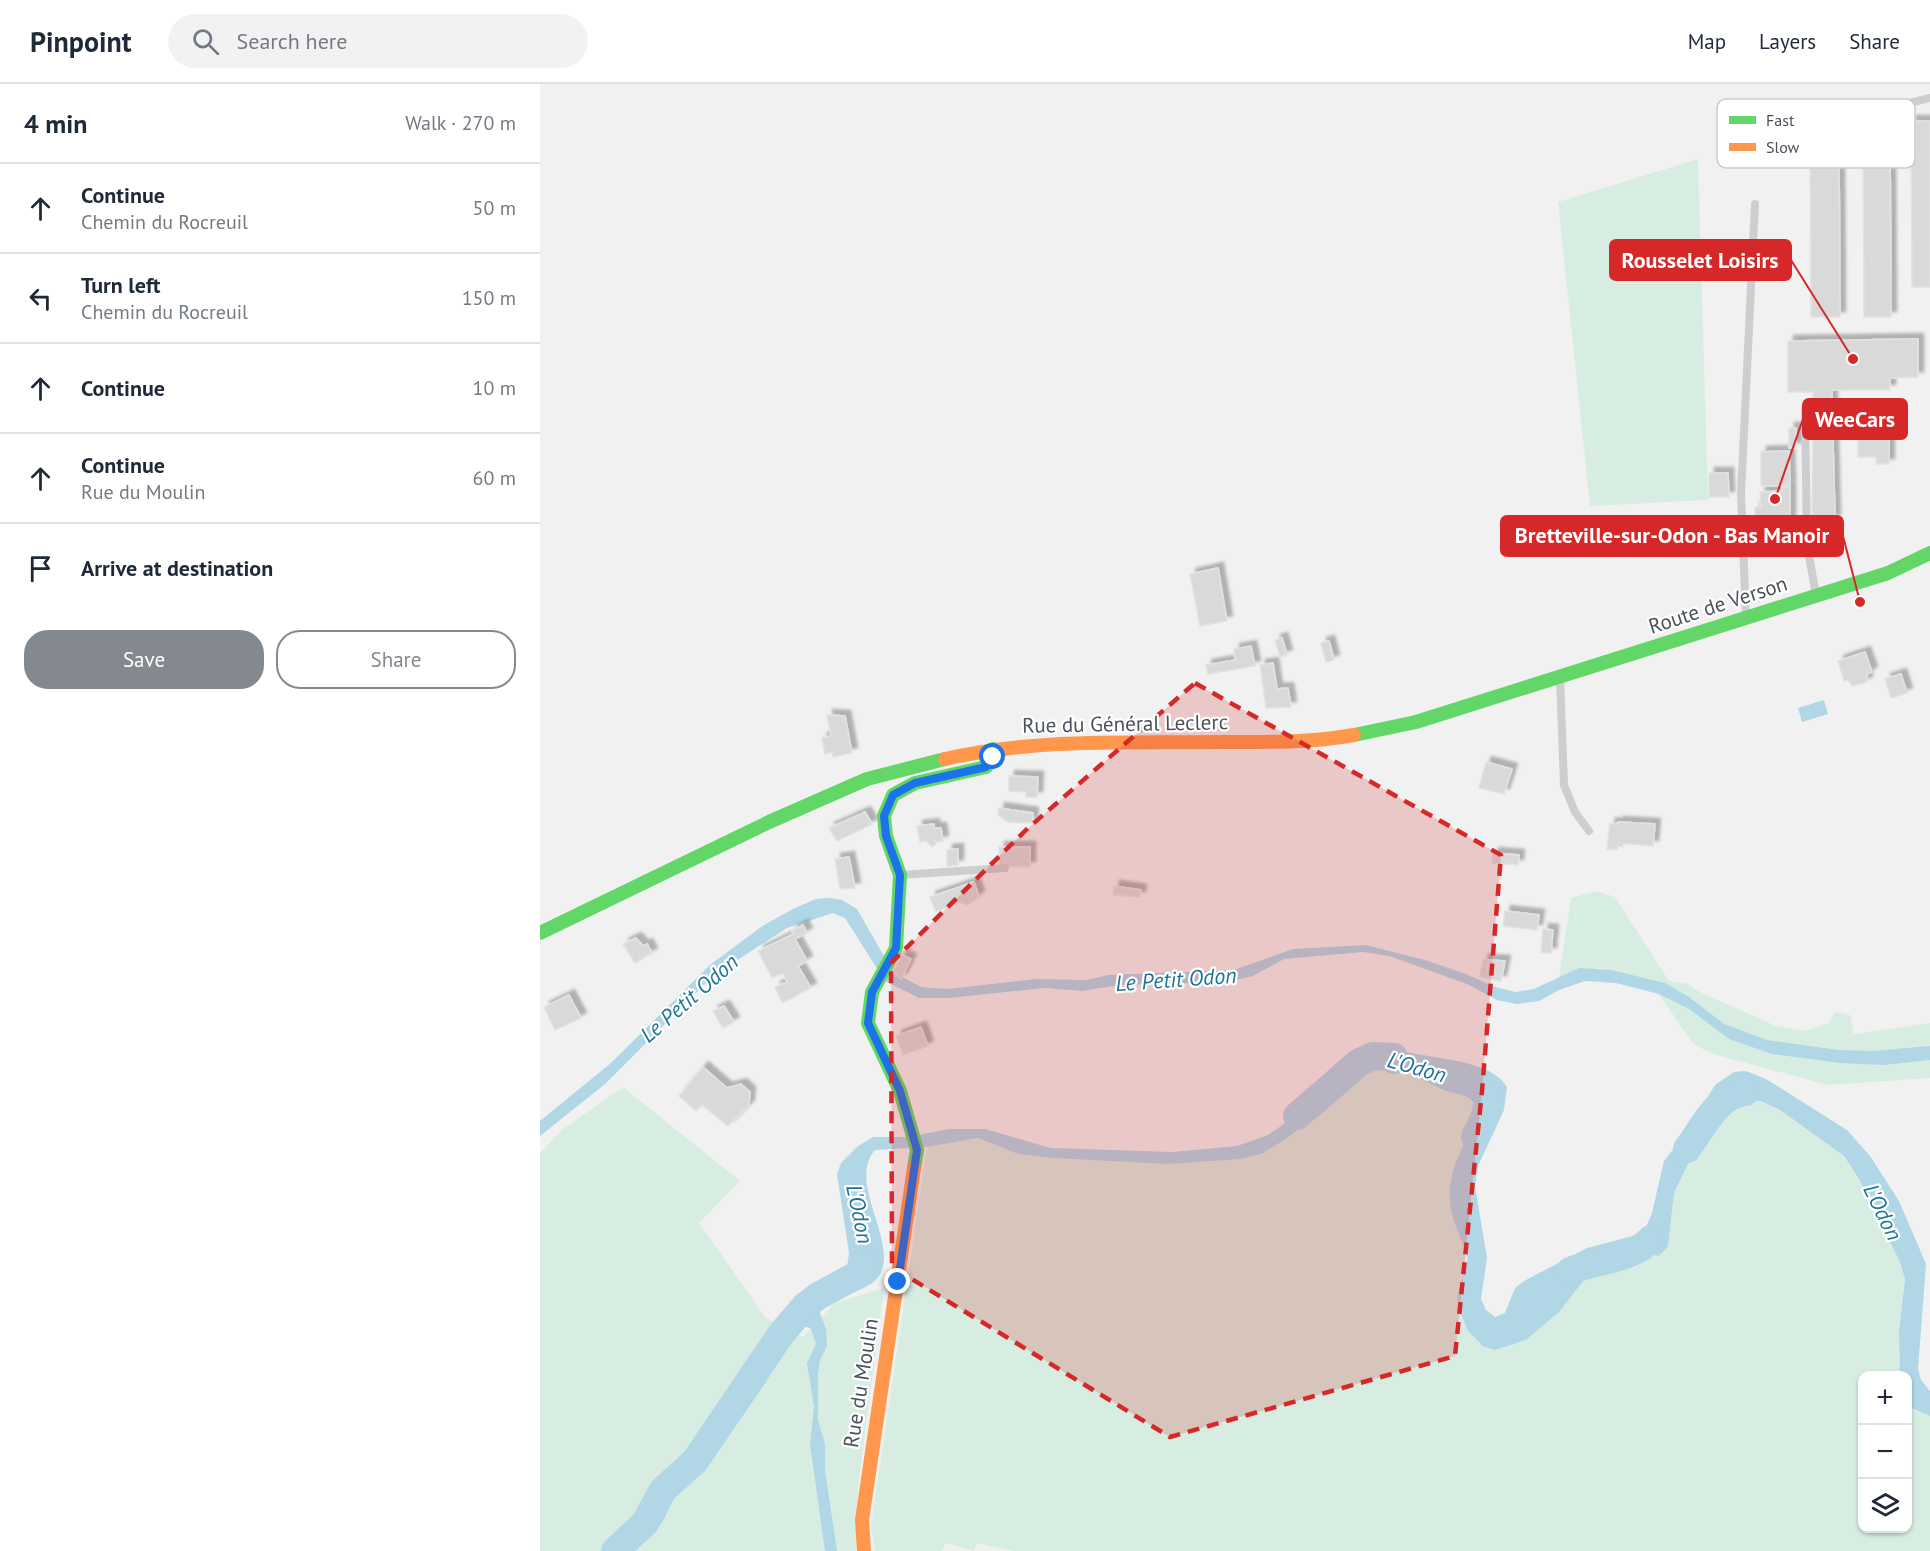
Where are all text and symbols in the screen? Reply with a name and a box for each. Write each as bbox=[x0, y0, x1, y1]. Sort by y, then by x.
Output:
search box bbox=[168, 14, 588, 68]
text: Pinpoint bbox=[30, 23, 132, 60]
icon: search bbox=[189, 25, 222, 58]
text: Search here bbox=[237, 27, 347, 55]
text: Map bbox=[1688, 28, 1726, 55]
text: Layers bbox=[1759, 28, 1816, 55]
text: Share bbox=[1849, 28, 1900, 55]
legend bbox=[1717, 99, 1915, 168]
text: 4 min bbox=[24, 107, 87, 140]
text: Walk · 270 m bbox=[405, 110, 516, 136]
text: Fast bbox=[1766, 110, 1795, 130]
text: Slow bbox=[1766, 137, 1800, 157]
text: Continue bbox=[81, 181, 165, 209]
icon: ahead bbox=[24, 192, 57, 225]
text: 50 m bbox=[473, 195, 516, 221]
text: Chemin du Rocreuil bbox=[81, 209, 248, 235]
callout: Rousselet Loisirs bbox=[1610, 240, 1791, 280]
text: Rousselet Loisirs bbox=[1622, 246, 1778, 274]
text: Turn left bbox=[81, 271, 161, 299]
icon: left bbox=[24, 282, 57, 315]
text: 150 m bbox=[462, 285, 516, 311]
text: Chemin du Rocreuil bbox=[81, 299, 248, 325]
icon: ahead bbox=[24, 372, 57, 405]
text: Continue bbox=[81, 374, 165, 402]
text: 10 m bbox=[473, 375, 516, 401]
callout: WeeCars bbox=[1803, 399, 1907, 439]
text: WeeCars bbox=[1815, 405, 1895, 433]
text: Continue bbox=[81, 451, 165, 479]
icon: ahead bbox=[24, 462, 57, 495]
text: 60 m bbox=[473, 465, 516, 491]
text: Rue du Moulin bbox=[81, 479, 205, 505]
callout: Bretteville-sur-Odon - Bas Manoir bbox=[1501, 516, 1843, 556]
text: Bretteville-sur-Odon - Bas Manoir bbox=[1515, 521, 1830, 549]
icon: arrive bbox=[24, 552, 57, 585]
text: Arrive at destination bbox=[81, 554, 273, 582]
street label: Route de Verson bbox=[1645, 569, 1791, 640]
button: Save bbox=[24, 630, 264, 689]
button: Share bbox=[276, 630, 516, 689]
street label: Rue du Général Leclerc bbox=[1022, 708, 1228, 739]
route start bbox=[979, 743, 1005, 769]
water label: Le Petit Odon bbox=[634, 948, 744, 1048]
water label: Le Petit Odon bbox=[1115, 961, 1237, 997]
water label: L'Odon bbox=[1384, 1045, 1450, 1089]
water label: L'Odon bbox=[1857, 1179, 1909, 1245]
water label: L'Odon bbox=[840, 1182, 880, 1246]
route end bbox=[884, 1268, 910, 1294]
street label: Rue du Moulin bbox=[837, 1316, 884, 1450]
map controls bbox=[1858, 1371, 1912, 1533]
button: + bbox=[1858, 1371, 1912, 1425]
button: − bbox=[1858, 1425, 1912, 1479]
button: layers bbox=[1858, 1479, 1912, 1533]

